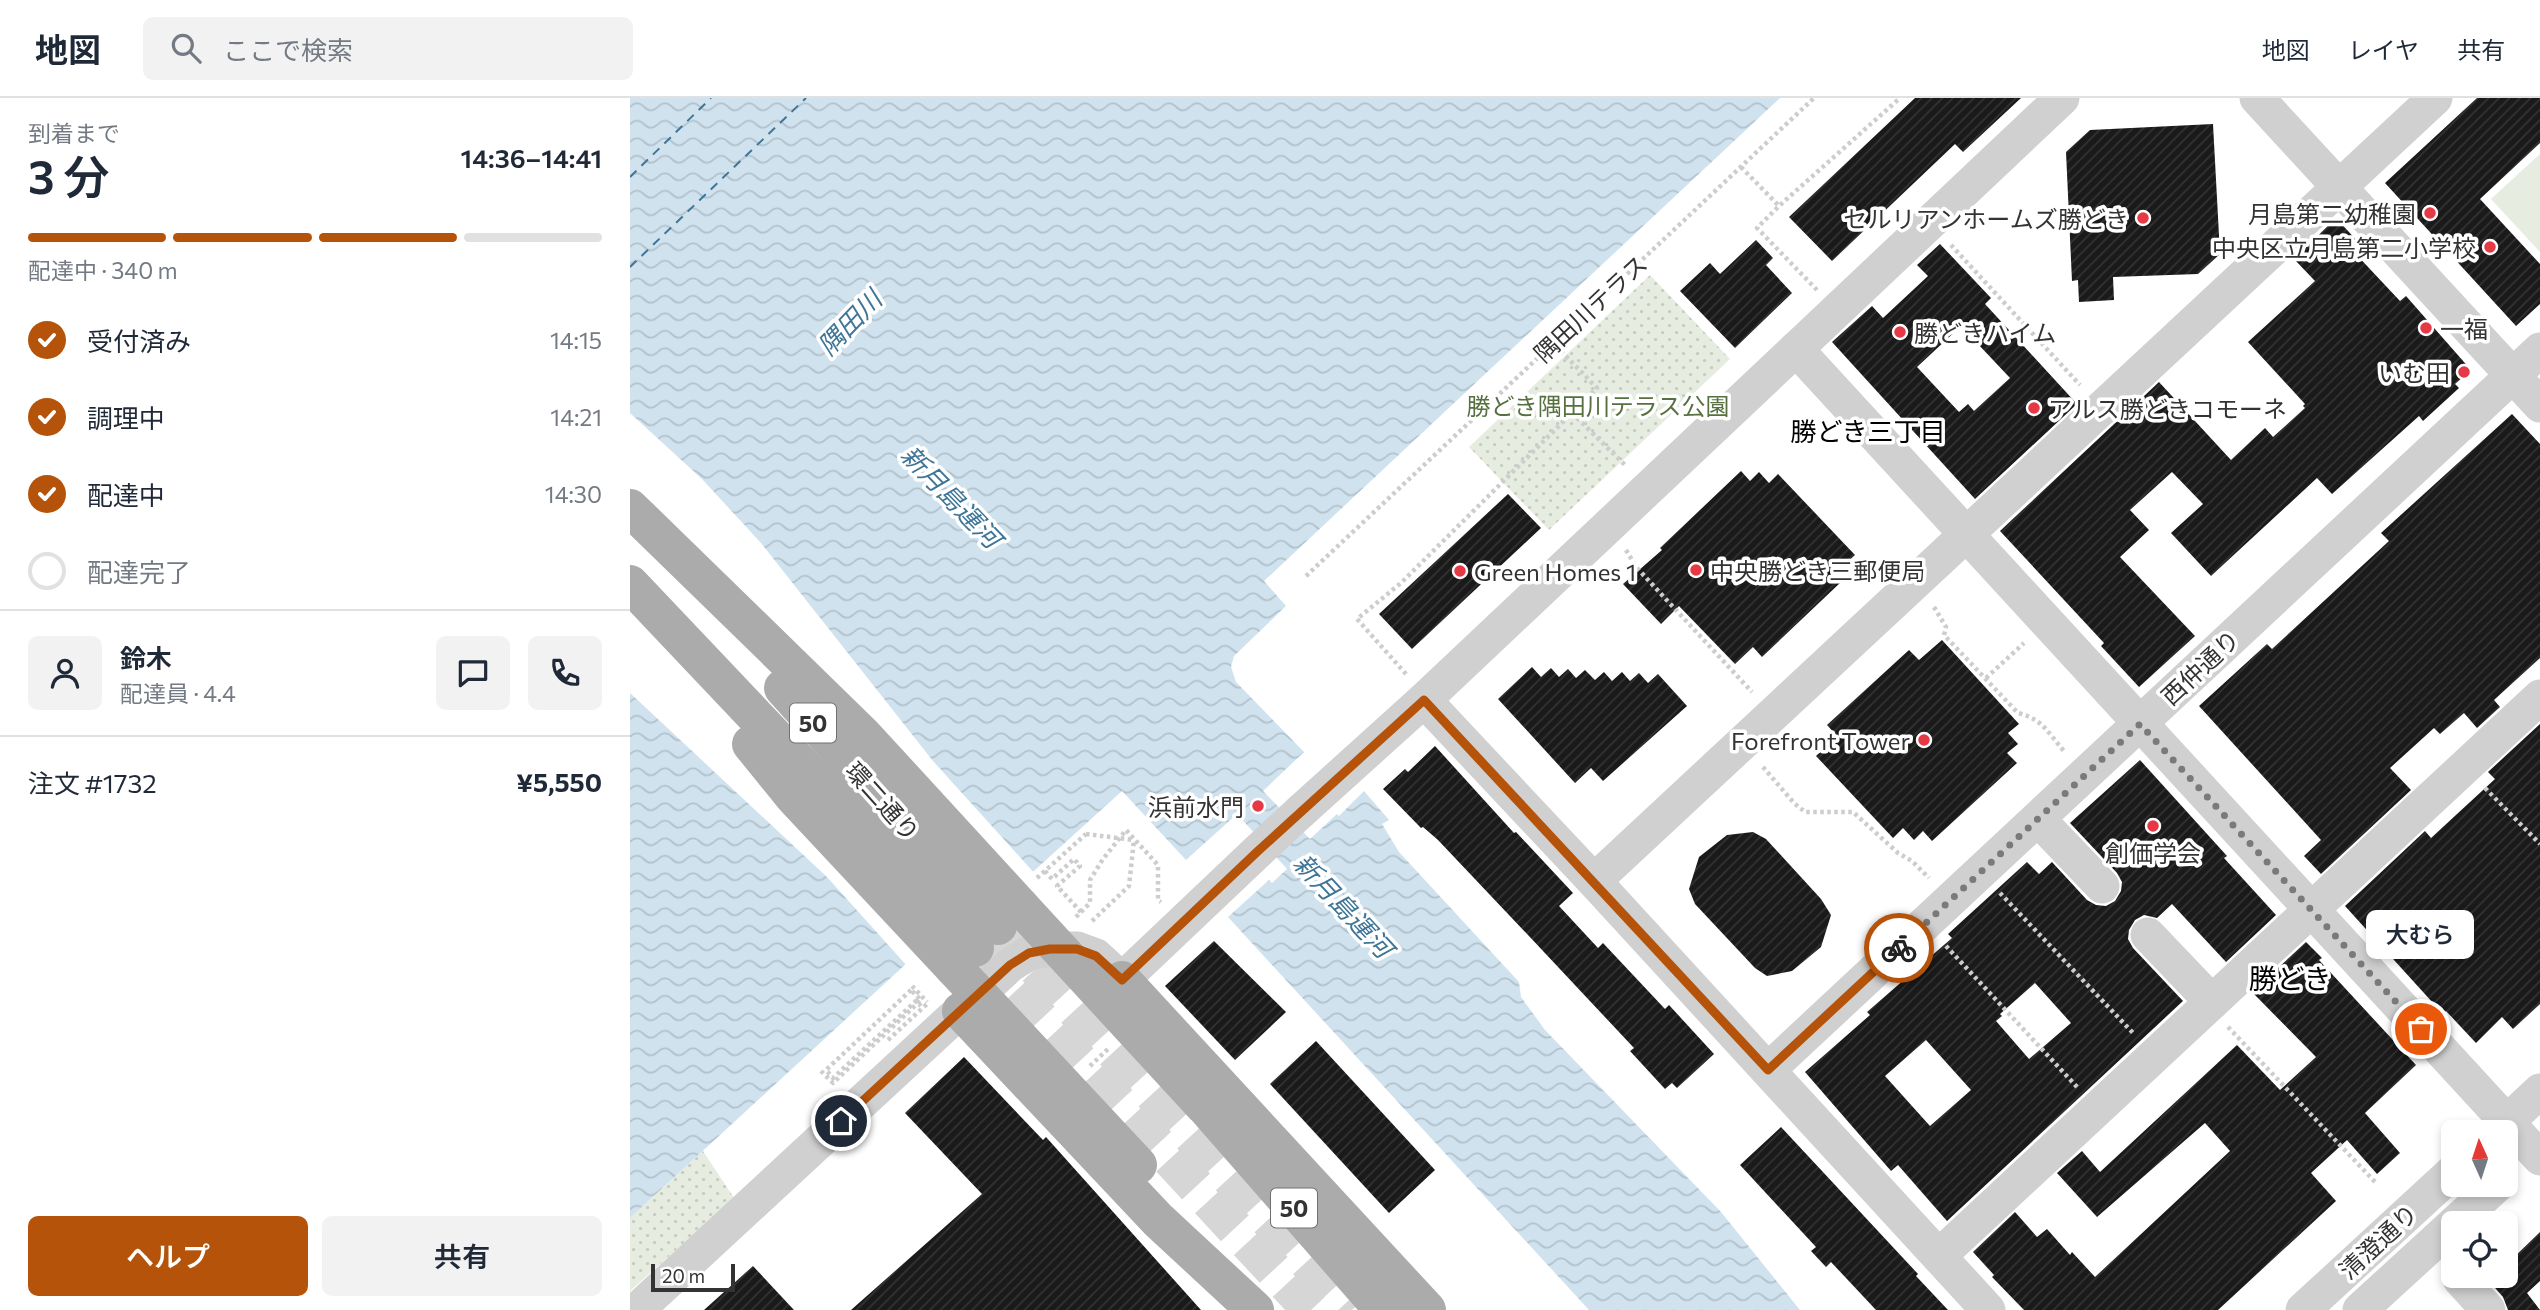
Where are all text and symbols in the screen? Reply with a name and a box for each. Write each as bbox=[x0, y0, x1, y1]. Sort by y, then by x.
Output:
search box bbox=[143, 17, 633, 80]
text: 地図 bbox=[35, 28, 101, 69]
icon: search bbox=[167, 29, 205, 67]
text: ここで検索 bbox=[223, 34, 353, 65]
text: 地図 bbox=[2262, 35, 2310, 64]
text: レイヤ bbox=[2348, 35, 2419, 64]
text: 共有 bbox=[2457, 35, 2505, 64]
text: 到着まで bbox=[28, 119, 120, 147]
text: 14:36–14:41 bbox=[461, 142, 602, 173]
text: 3 分 bbox=[28, 147, 109, 203]
place label: 月島第二幼稚園 bbox=[2248, 199, 2416, 228]
place label: セルリアンホームズ勝どき bbox=[1843, 204, 2129, 233]
marker: 月島第二幼稚園 bbox=[2422, 205, 2438, 221]
marker: セルリアンホームズ勝どき bbox=[2135, 210, 2151, 226]
place label: 中央区立月島第二小学校 bbox=[2212, 233, 2476, 262]
marker: 中央区立月島第二小学校 bbox=[2482, 239, 2498, 255]
street label: 隅田川テラス bbox=[1528, 248, 1652, 368]
text: 配達中 · 340 m bbox=[28, 256, 178, 284]
water label: 隅田川 bbox=[811, 281, 889, 361]
place label: 一福 bbox=[2440, 314, 2488, 343]
place label: 勝どきハイム bbox=[1914, 318, 2056, 347]
marker: 一福 bbox=[2418, 320, 2434, 336]
icon: check bbox=[28, 321, 66, 359]
marker: 勝どきハイム bbox=[1892, 324, 1908, 340]
text: 受付済み bbox=[87, 325, 191, 356]
text: 14:15 bbox=[550, 326, 602, 354]
place label: いむ田 bbox=[2378, 358, 2450, 387]
marker: いむ田 bbox=[2456, 364, 2472, 380]
park label: 勝どき隅田川テラス公園 bbox=[1467, 391, 1729, 420]
place label: アルス勝どきコモーネ bbox=[2048, 394, 2287, 423]
icon: check bbox=[28, 398, 66, 436]
marker: アルス勝どきコモーネ bbox=[2026, 400, 2042, 416]
text: 調理中 bbox=[87, 402, 165, 433]
text: 14:21 bbox=[550, 403, 602, 431]
district label: 勝どき三丁目 bbox=[1790, 415, 1946, 446]
water label: 新月島運河 bbox=[896, 438, 1012, 557]
icon: check bbox=[28, 475, 66, 513]
text: 配達中 bbox=[87, 479, 165, 510]
text: 14:30 bbox=[545, 480, 602, 508]
text: 配達完了 bbox=[87, 556, 191, 587]
place label: 中央勝どき三郵便局 bbox=[1710, 556, 1925, 585]
place label: Green Homes 1 bbox=[1474, 557, 1636, 586]
marker: 中央勝どき三郵便局 bbox=[1688, 562, 1704, 578]
marker: Green Homes 1 bbox=[1452, 563, 1468, 579]
street label: 西仲通り bbox=[2155, 624, 2245, 710]
button: person bbox=[28, 636, 102, 710]
button: chat bbox=[436, 636, 510, 710]
button: phone bbox=[528, 636, 602, 710]
text: 鈴木 bbox=[120, 642, 172, 673]
text: 配達員 · 4.4 bbox=[120, 679, 236, 707]
road number: 50 bbox=[790, 704, 836, 743]
place label: Forefront Tower bbox=[1731, 726, 1910, 755]
marker: Forefront Tower bbox=[1916, 732, 1932, 748]
street label: 環二通り bbox=[840, 756, 926, 846]
text: ¥5,550 bbox=[516, 766, 602, 797]
text: 注文 #1732 bbox=[28, 767, 157, 798]
place label: 浜前水門 bbox=[1148, 792, 1244, 821]
marker: 浜前水門 bbox=[1250, 798, 1266, 814]
marker: 創価学会 bbox=[2145, 818, 2161, 834]
place label: 創価学会 bbox=[2105, 838, 2201, 867]
water label: 新月島運河 bbox=[1288, 847, 1403, 967]
callout: 大むら bbox=[2367, 910, 2475, 959]
courier bbox=[1864, 913, 1934, 983]
text: 大むら bbox=[2386, 920, 2455, 948]
icon: bike bbox=[1880, 929, 1918, 967]
district label: 勝どき bbox=[2248, 961, 2332, 995]
pin bbox=[2391, 999, 2451, 1059]
icon: bag bbox=[2402, 1010, 2440, 1048]
pin bbox=[811, 1091, 871, 1151]
icon: home bbox=[822, 1102, 860, 1140]
north arrow bbox=[2441, 1120, 2518, 1197]
map controls bbox=[2441, 1120, 2518, 1288]
road number: 50 bbox=[1271, 1189, 1317, 1228]
street label: 清澄通り bbox=[2333, 1198, 2423, 1284]
button: locate bbox=[2441, 1211, 2518, 1288]
button: ヘルプ bbox=[28, 1216, 308, 1296]
button: 共有 bbox=[322, 1216, 602, 1296]
scale bar bbox=[651, 1261, 735, 1293]
text: 20 m bbox=[662, 1264, 705, 1287]

